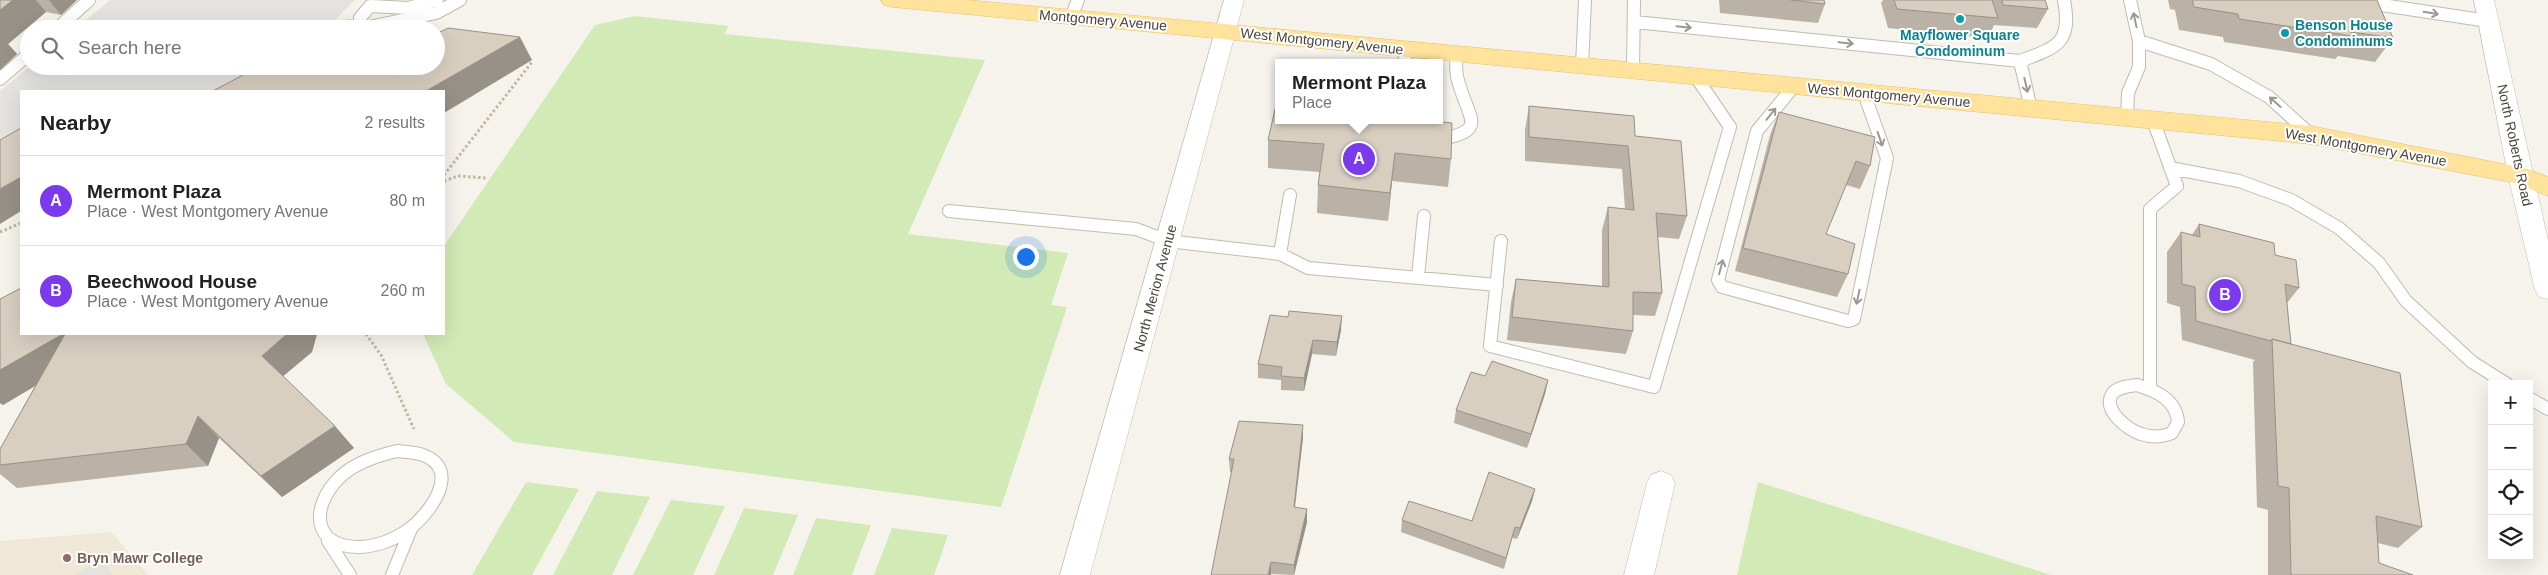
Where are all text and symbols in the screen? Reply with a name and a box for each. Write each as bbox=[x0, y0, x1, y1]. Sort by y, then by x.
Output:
street label: Montgomery Avenue bbox=[1038, 6, 1168, 34]
one-way arrow bbox=[2423, 8, 2439, 18]
marker: Mayflower Square Condominum bbox=[1954, 13, 1966, 25]
one-way arrow bbox=[2130, 13, 2139, 29]
place label: Benson House Condominums bbox=[2295, 17, 2393, 49]
search box bbox=[20, 20, 445, 75]
one-way arrow bbox=[1676, 22, 1692, 32]
street label: West Montgomery Avenue bbox=[1240, 24, 1404, 58]
place label: Mayflower Square Condominum bbox=[1900, 27, 2020, 59]
marker: Benson House Condominums bbox=[2279, 27, 2291, 39]
icon: search bbox=[38, 34, 66, 62]
text: Search here bbox=[78, 37, 182, 58]
one-way arrow bbox=[1837, 39, 1853, 48]
popup bbox=[1275, 59, 1443, 124]
text: Mermont Plaza bbox=[1292, 72, 1426, 93]
one-way arrow bbox=[2022, 76, 2031, 92]
street label: West Montgomery Avenue bbox=[1807, 80, 1971, 110]
street label: North Roberts Road bbox=[2494, 82, 2536, 208]
text: Place bbox=[1292, 94, 1332, 111]
one-way arrow bbox=[2268, 96, 2281, 108]
one-way arrow bbox=[1765, 108, 1776, 121]
text: Nearby bbox=[40, 111, 111, 134]
text: 2 results bbox=[365, 114, 425, 131]
street label: West Montgomery Avenue bbox=[2284, 125, 2448, 169]
one-way arrow bbox=[1876, 131, 1885, 146]
pin: A bbox=[1343, 140, 1375, 178]
text: Mermont Plaza bbox=[87, 181, 221, 202]
text: A bbox=[50, 192, 62, 209]
text: 80 m bbox=[389, 192, 425, 209]
text: Place · West Montgomery Avenue bbox=[87, 203, 328, 220]
street label: North Merion Avenue bbox=[1130, 222, 1180, 353]
your location bbox=[1013, 244, 1039, 270]
one-way arrow bbox=[1717, 260, 1727, 276]
text: Beechwood House bbox=[87, 271, 257, 292]
pin: B bbox=[2209, 276, 2241, 314]
text: B bbox=[50, 282, 62, 299]
text: 260 m bbox=[381, 282, 425, 299]
one-way arrow bbox=[1853, 289, 1862, 305]
text: Place · West Montgomery Avenue bbox=[87, 293, 328, 310]
map controls bbox=[2488, 380, 2533, 560]
button: + bbox=[2488, 380, 2533, 425]
button: − bbox=[2488, 425, 2533, 470]
button: locate bbox=[2488, 470, 2533, 515]
button: layers bbox=[2488, 515, 2533, 560]
place label: Bryn Mawr College bbox=[77, 550, 203, 566]
marker: Bryn Mawr College bbox=[61, 552, 73, 564]

